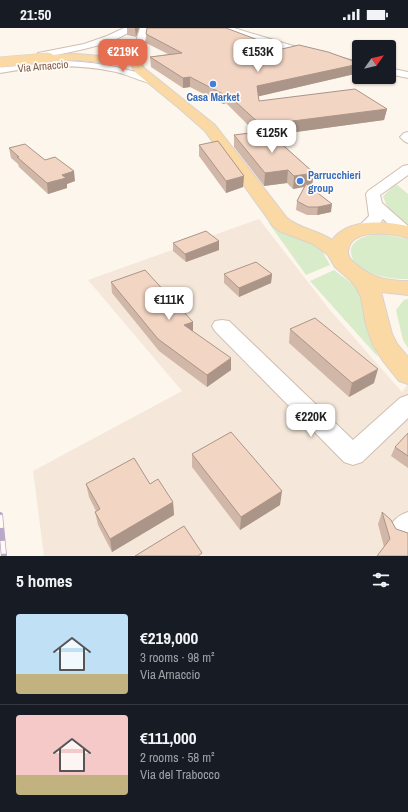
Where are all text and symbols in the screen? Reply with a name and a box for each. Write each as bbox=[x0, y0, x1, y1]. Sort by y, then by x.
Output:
text: 21:50 bbox=[20, 4, 51, 25]
pin: €219K bbox=[95, 39, 151, 73]
pin: €153K bbox=[230, 39, 286, 73]
north arrow bbox=[352, 40, 396, 84]
map controls bbox=[352, 40, 396, 84]
text: €219K bbox=[107, 43, 139, 60]
text: €153K bbox=[242, 43, 274, 60]
street label: Via Arnaccio bbox=[17, 57, 69, 75]
marker: Casa Market bbox=[208, 79, 218, 89]
place label: Casa Market bbox=[186, 90, 240, 104]
pin: €125K bbox=[244, 120, 300, 154]
text: €125K bbox=[256, 124, 288, 141]
place label: Parrucchieri group bbox=[308, 168, 361, 195]
marker: Parrucchieri group bbox=[295, 176, 305, 186]
pin: €111K bbox=[141, 287, 197, 321]
text: €111K bbox=[154, 291, 184, 308]
pin: €220K bbox=[283, 404, 339, 438]
text: €220K bbox=[295, 408, 327, 425]
text: 5 homes bbox=[16, 569, 73, 592]
icon: filters bbox=[370, 569, 392, 591]
text: €219,000 bbox=[140, 626, 198, 649]
icon: home bbox=[48, 630, 96, 678]
text: 3 rooms · 98 m² bbox=[140, 649, 215, 666]
text: Via Arnaccio bbox=[140, 666, 200, 683]
text: €111,000 bbox=[140, 726, 197, 749]
icon: home bbox=[48, 731, 96, 779]
text: 2 rooms · 58 m² bbox=[140, 749, 215, 766]
text: Via del Trabocco bbox=[140, 766, 220, 783]

